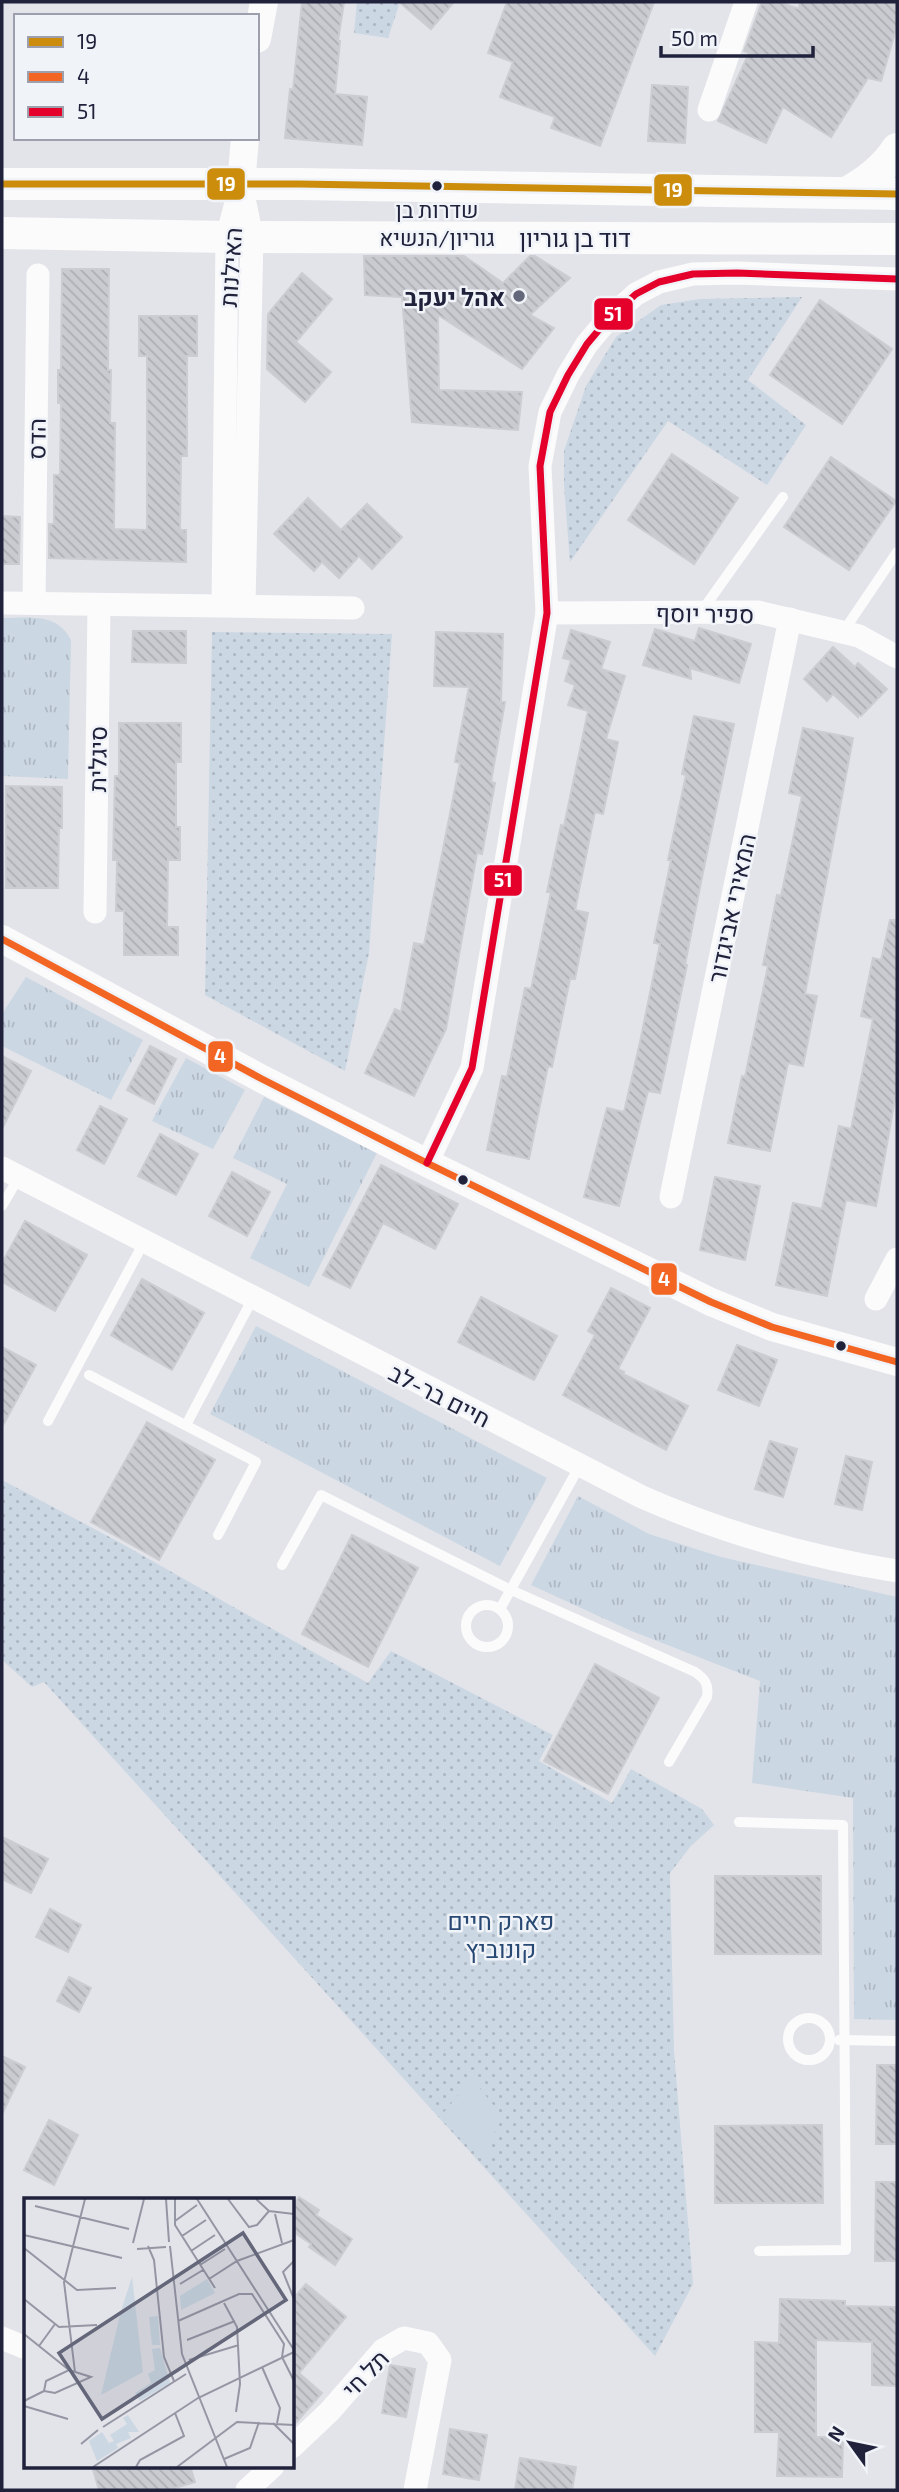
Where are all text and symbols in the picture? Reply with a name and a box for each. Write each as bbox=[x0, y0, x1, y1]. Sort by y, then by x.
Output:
legend bbox=[14, 14, 259, 140]
scale bar bbox=[661, 14, 813, 58]
text: 50 m bbox=[671, 25, 718, 50]
text: 19 bbox=[77, 28, 97, 53]
text: 4 bbox=[77, 63, 90, 88]
text: 51 bbox=[77, 98, 97, 123]
line badge: 19 bbox=[206, 167, 246, 201]
text: 19 bbox=[216, 172, 236, 195]
line badge: 19 bbox=[653, 173, 693, 207]
text: 19 bbox=[663, 178, 683, 201]
marker: שדרות בן גוריון/הנשיא bbox=[430, 179, 444, 193]
place label: שדרות בן גוריון/הנשיא bbox=[379, 196, 495, 250]
street label: דוד בן גוריון bbox=[519, 223, 631, 252]
street label: האילנות bbox=[213, 226, 247, 308]
place label: אהל יעקב bbox=[404, 282, 505, 311]
marker: אהל יעקב bbox=[511, 288, 527, 304]
line badge: 51 bbox=[593, 297, 634, 331]
text: 51 bbox=[604, 302, 622, 325]
street label: הדס bbox=[21, 418, 51, 460]
street label: ספיר יוסף bbox=[655, 598, 755, 628]
street label: סיגלית bbox=[82, 726, 112, 792]
street label: המאירי אביגדור bbox=[701, 831, 761, 985]
line badge: 51 bbox=[483, 864, 523, 897]
text: 51 bbox=[494, 868, 512, 891]
line badge: 4 bbox=[207, 1040, 234, 1073]
text: 4 bbox=[214, 1044, 226, 1067]
unlabelled marker bbox=[456, 1173, 470, 1187]
line badge: 4 bbox=[650, 1262, 678, 1296]
text: 4 bbox=[658, 1267, 670, 1290]
unlabelled marker bbox=[834, 1339, 848, 1353]
street label: חיים בר-לב bbox=[384, 1357, 496, 1433]
park label: פארק חיים קונוביץ bbox=[448, 1906, 554, 1963]
inset map bbox=[24, 2198, 294, 2468]
street label: תל חי bbox=[336, 2343, 394, 2403]
north arrow bbox=[815, 2408, 885, 2478]
text: N bbox=[822, 2421, 849, 2445]

